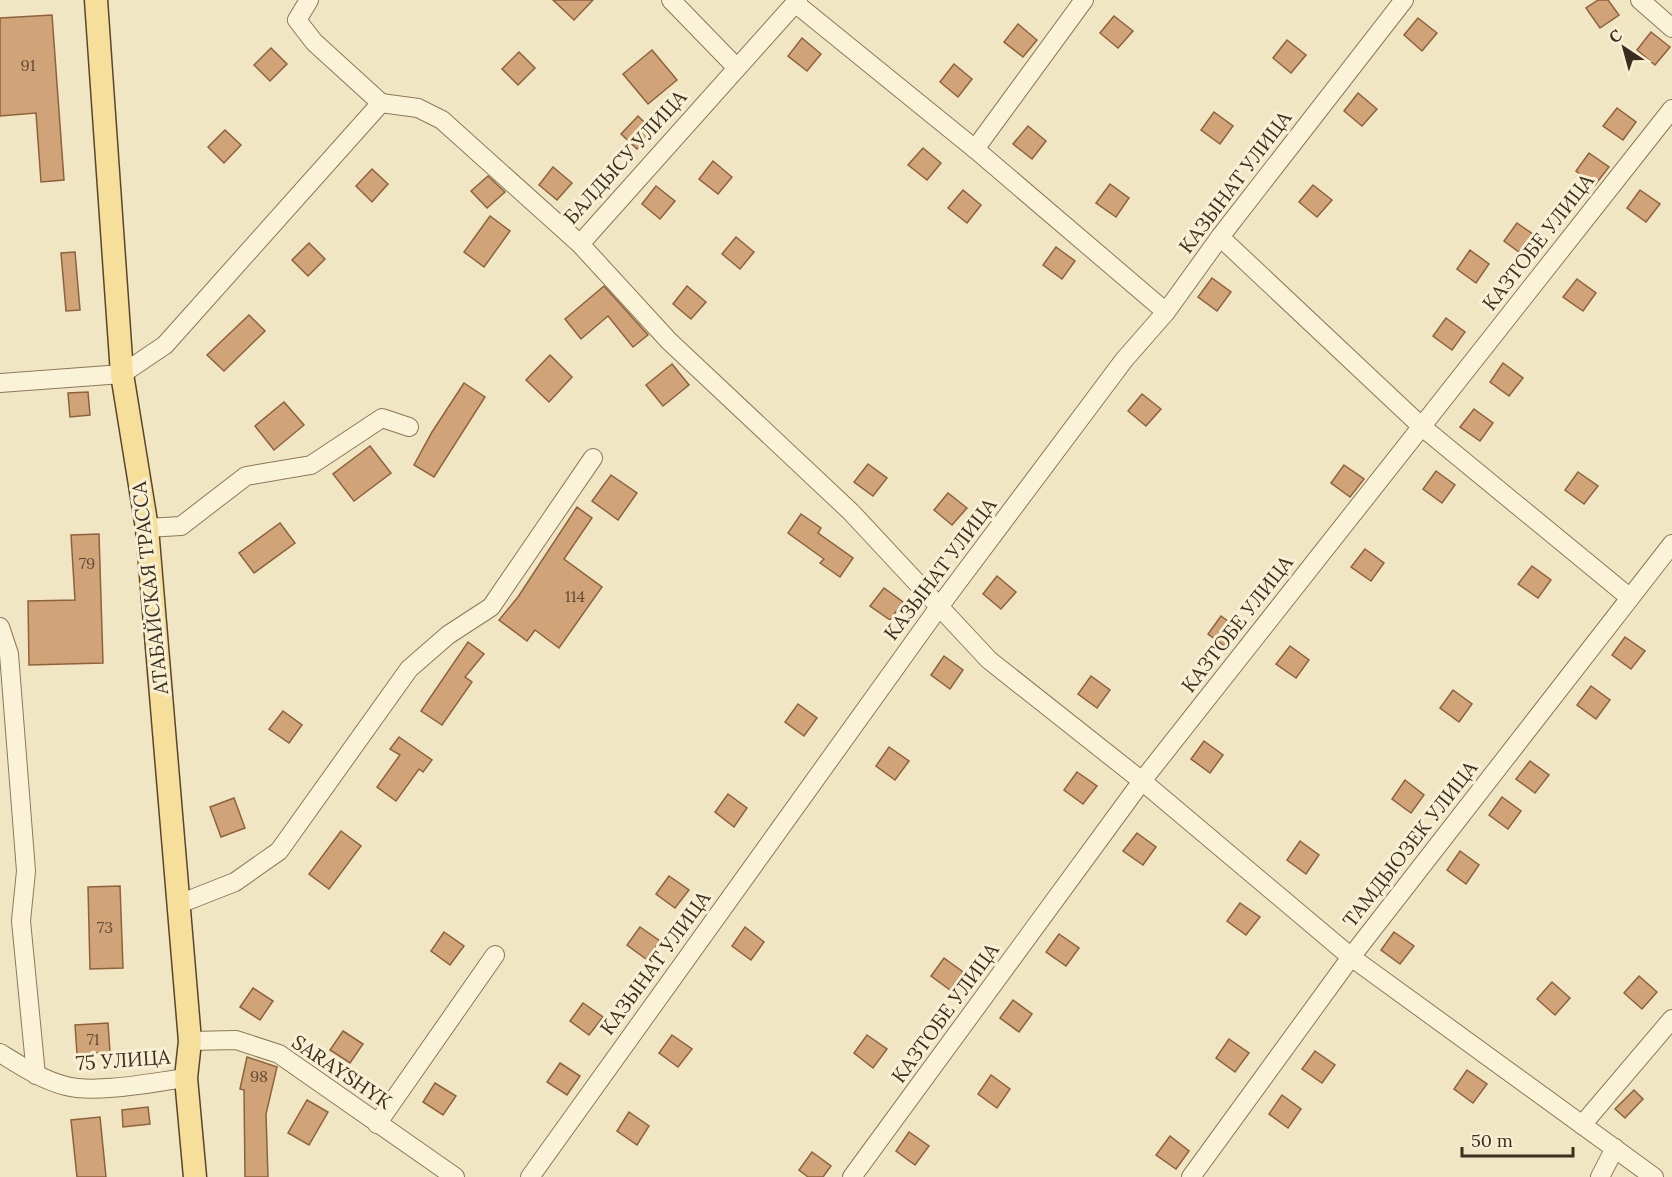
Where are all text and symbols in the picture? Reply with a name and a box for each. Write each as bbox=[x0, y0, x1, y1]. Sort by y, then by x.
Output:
north arrow bbox=[1594, 18, 1654, 78]
text: С bbox=[1605, 25, 1626, 47]
house number: 91 bbox=[20, 55, 36, 75]
street label: БАЛДЫСУ УЛИЦА bbox=[558, 84, 692, 229]
street label: КАЗЫНАТ УЛИЦА bbox=[1173, 105, 1297, 258]
street label: КАЗТОБЕ УЛИЦА bbox=[1476, 168, 1599, 315]
street label: АТАБАЙСКАЯ ТРАССА bbox=[126, 480, 173, 697]
street label: КАЗЫНАТ УЛИЦА bbox=[878, 492, 1002, 645]
street label: КАЗТОБЕ УЛИЦА bbox=[1175, 550, 1298, 697]
house number: 79 bbox=[79, 553, 95, 573]
house number: 114 bbox=[565, 586, 585, 606]
street label: ТАМДЫОЗЕК УЛИЦА bbox=[1337, 755, 1482, 932]
street label: КАЗЫНАТ УЛИЦА bbox=[594, 886, 715, 1039]
house number: 73 bbox=[97, 917, 113, 937]
street label: КАЗТОБЕ УЛИЦА bbox=[886, 938, 1004, 1087]
house number: 71 bbox=[86, 1029, 100, 1049]
street label: SARAYSHYK bbox=[288, 1029, 397, 1114]
street label: 75 УЛИЦА bbox=[75, 1044, 172, 1075]
house number: 98 bbox=[250, 1066, 268, 1086]
scale bar bbox=[1462, 1120, 1573, 1158]
text: 50 m bbox=[1471, 1129, 1513, 1152]

